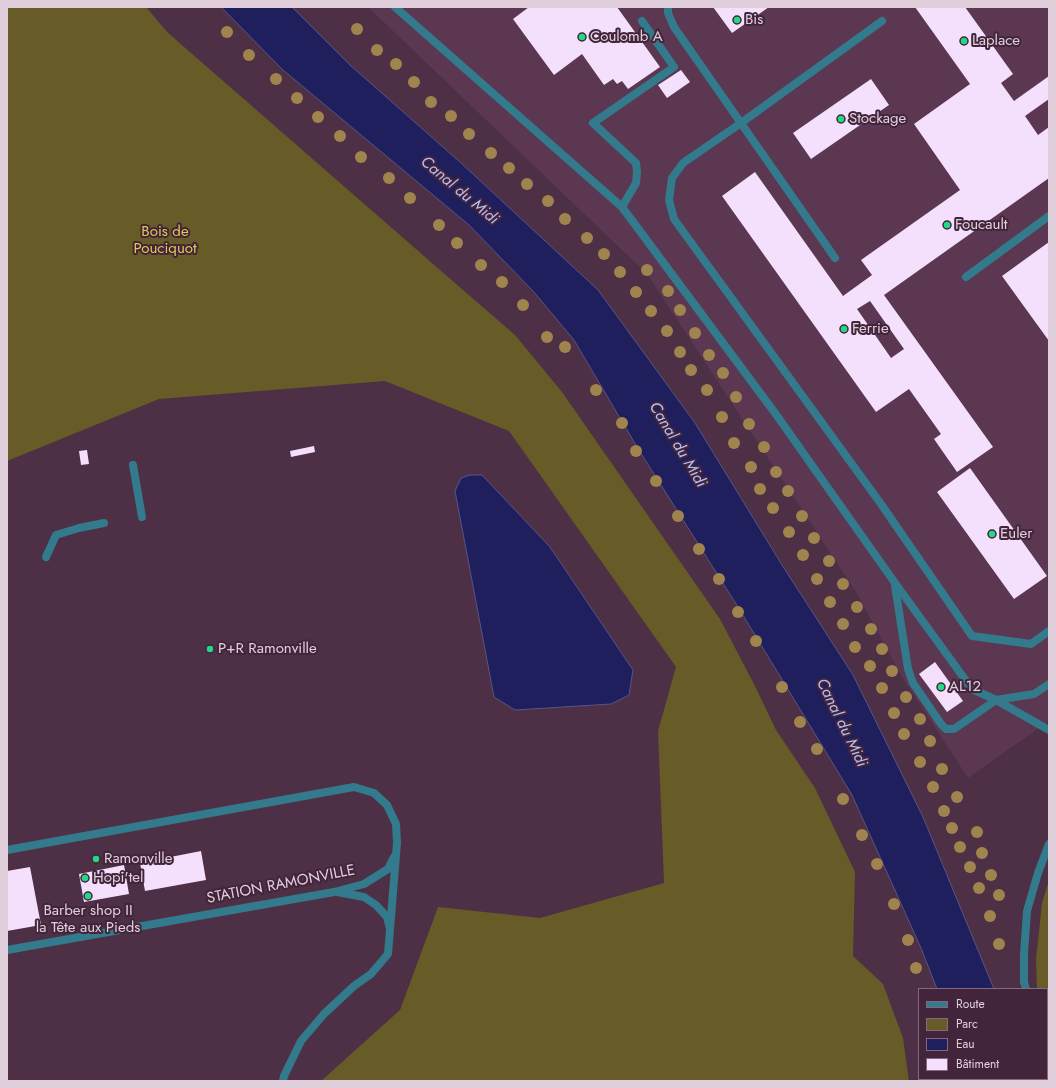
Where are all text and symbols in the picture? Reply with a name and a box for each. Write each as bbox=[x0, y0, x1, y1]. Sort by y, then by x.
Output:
place label: Bis bbox=[745, 11, 763, 29]
marker: Bis bbox=[732, 15, 742, 25]
place label: Coulomb A bbox=[590, 28, 663, 46]
marker: Coulomb A bbox=[577, 32, 587, 42]
place label: Laplace bbox=[972, 32, 1020, 50]
marker: Laplace bbox=[959, 36, 969, 46]
place label: Stockage bbox=[849, 110, 906, 128]
marker: Stockage bbox=[836, 114, 846, 124]
water label: Canal du Midi bbox=[416, 153, 502, 229]
place label: Foucault bbox=[955, 216, 1007, 234]
marker: Foucault bbox=[942, 220, 952, 230]
park label: Bois de Pouciquot bbox=[133, 223, 197, 258]
place label: Ferrie bbox=[852, 320, 889, 338]
marker: Ferrie bbox=[839, 324, 849, 334]
water label: Canal du Midi bbox=[644, 399, 710, 491]
place label: Euler bbox=[1000, 525, 1032, 543]
marker: Euler bbox=[987, 529, 997, 539]
place label: P+R Ramonville bbox=[218, 640, 317, 658]
marker: P+R Ramonville bbox=[205, 644, 215, 654]
water label: Canal du Midi bbox=[811, 676, 871, 770]
place label: AL12 bbox=[949, 678, 981, 696]
marker: AL12 bbox=[936, 682, 946, 692]
place label: Ramonville bbox=[104, 850, 172, 868]
marker: Ramonville bbox=[91, 854, 101, 864]
street label: STATION RAMONVILLE bbox=[205, 862, 357, 908]
place label: Hopi'tel bbox=[93, 869, 143, 887]
marker: Hopi'tel bbox=[80, 873, 90, 883]
marker: Barber shop II la Tête aux Pieds bbox=[83, 891, 93, 901]
place label: Barber shop II la Tête aux Pieds bbox=[36, 902, 140, 937]
legend bbox=[918, 988, 1048, 1080]
text: Route bbox=[956, 995, 985, 1013]
text: Parc bbox=[956, 1015, 978, 1033]
text: Eau bbox=[956, 1035, 975, 1053]
text: Bâtiment bbox=[956, 1055, 999, 1073]

